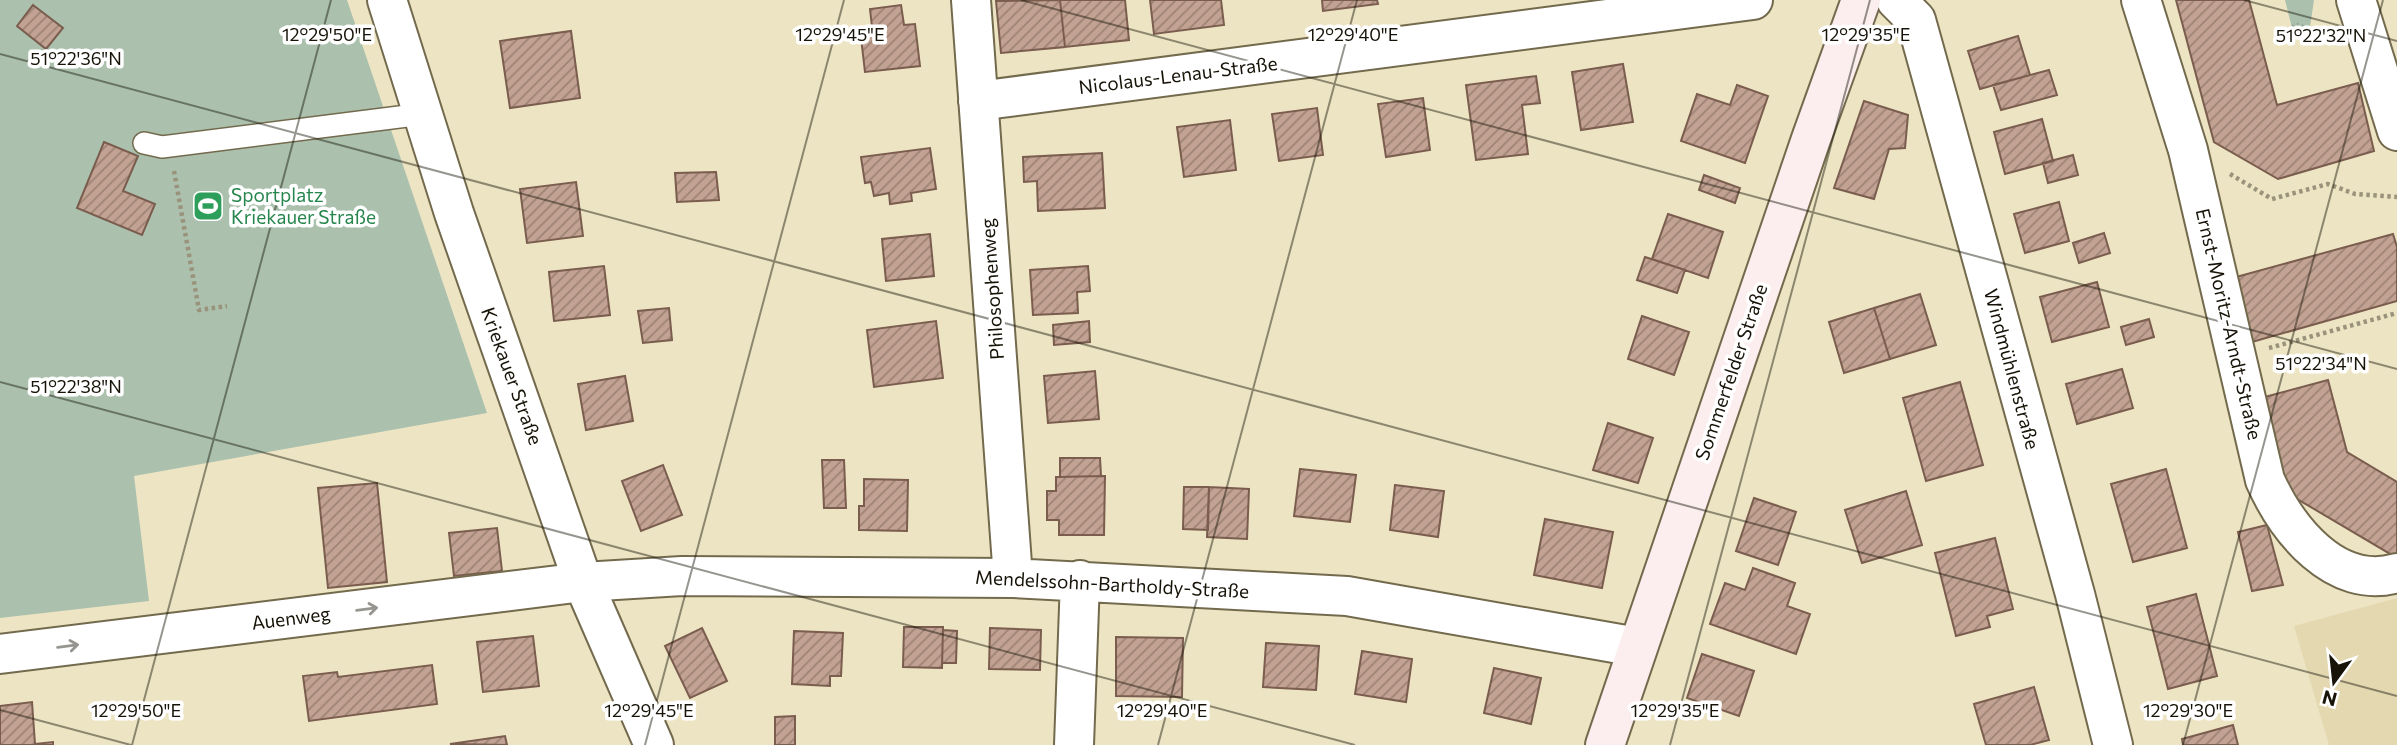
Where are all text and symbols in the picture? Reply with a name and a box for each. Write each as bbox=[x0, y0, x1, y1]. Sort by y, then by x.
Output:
text: 12°29'50"E bbox=[282, 23, 372, 45]
text: 12°29'45"E bbox=[795, 23, 885, 45]
text: 12°29'40"E bbox=[1308, 23, 1398, 45]
text: 12°29'35"E bbox=[1822, 23, 1910, 45]
text: 51°22'32"N bbox=[2276, 24, 2366, 46]
text: 51°22'36"N bbox=[30, 47, 122, 69]
street label: Nicolaus-Lenau-Straße bbox=[1077, 51, 1279, 98]
place label: Sportplatz Kriekauer Straße bbox=[231, 183, 376, 228]
sports icon: Sportplatz Kriekauer Straße bbox=[191, 189, 225, 223]
street label: Ernst-Moritz-Arndt-Straße bbox=[2192, 206, 2267, 442]
street label: Philosophenweg bbox=[975, 218, 1008, 361]
street label: Sommerfelder Straße bbox=[1690, 281, 1772, 463]
street label: Windmühlenstraße bbox=[1980, 286, 2045, 452]
street label: Kriekauer Straße bbox=[477, 304, 548, 448]
text: 51°22'34"N bbox=[2275, 352, 2367, 374]
text: 51°22'38"N bbox=[30, 375, 122, 397]
street label: Mendelssohn-Bartholdy-Straße bbox=[974, 565, 1250, 602]
street label: Auenweg bbox=[250, 601, 332, 634]
one-way arrow bbox=[355, 602, 377, 615]
one-way arrow bbox=[56, 639, 79, 652]
north arrow bbox=[2299, 647, 2369, 717]
text: N bbox=[2320, 686, 2339, 712]
text: 12°29'50"E bbox=[91, 699, 181, 721]
text: 12°29'45"E bbox=[604, 699, 694, 721]
text: 12°29'40"E bbox=[1117, 699, 1207, 721]
text: 12°29'35"E bbox=[1631, 699, 1719, 721]
text: 12°29'30"E bbox=[2143, 699, 2233, 721]

